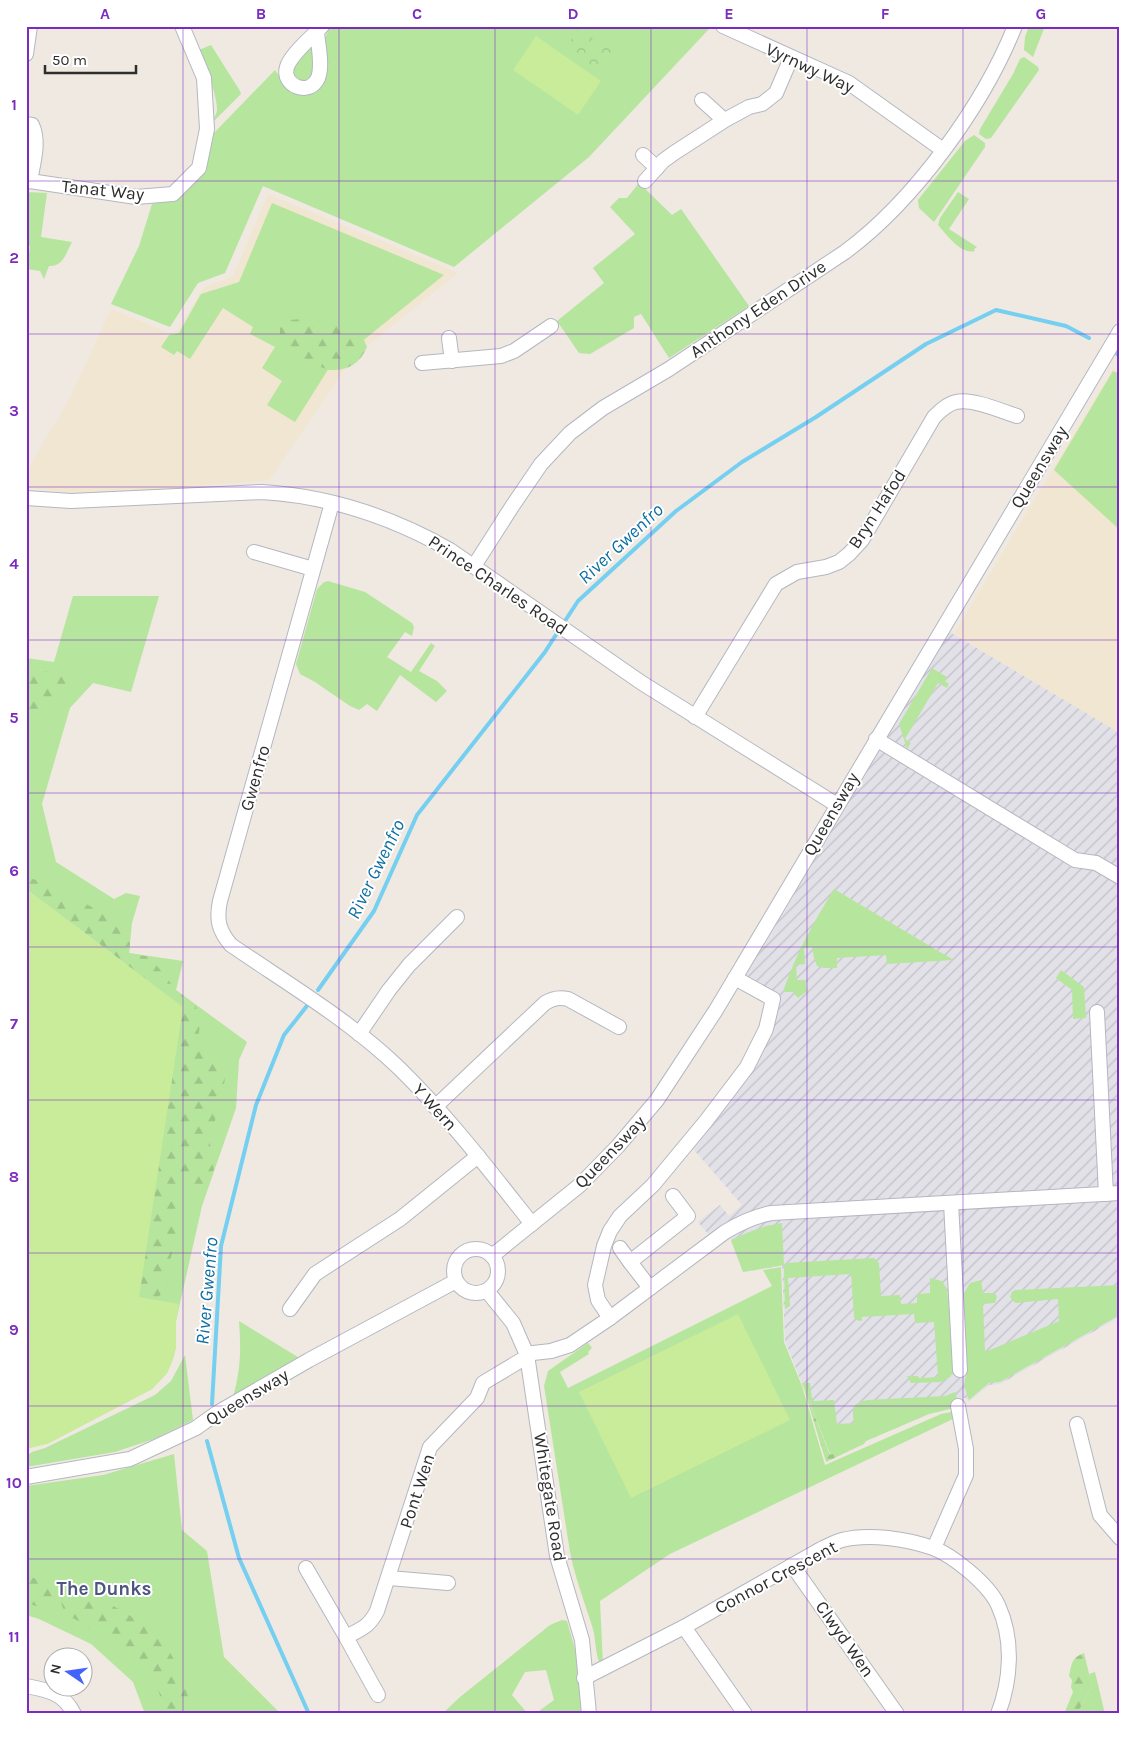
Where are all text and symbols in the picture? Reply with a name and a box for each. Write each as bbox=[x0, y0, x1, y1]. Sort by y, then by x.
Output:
text: A bbox=[100, 4, 110, 23]
text: B bbox=[256, 4, 266, 23]
text: C bbox=[412, 4, 422, 23]
text: D bbox=[568, 4, 579, 23]
text: E bbox=[724, 4, 734, 23]
text: F bbox=[881, 4, 890, 23]
text: G bbox=[1036, 4, 1046, 23]
street label: Vyrnwy Way bbox=[762, 38, 858, 98]
scale bar bbox=[45, 42, 136, 74]
text: 50 m bbox=[52, 51, 87, 69]
text: 1 bbox=[11, 95, 17, 114]
street label: Tanat Way bbox=[61, 175, 146, 205]
text: 2 bbox=[9, 248, 19, 267]
street label: Anthony Eden Drive bbox=[686, 255, 830, 363]
text: 3 bbox=[9, 401, 19, 420]
street label: Queensway bbox=[1006, 421, 1073, 512]
street label: Bryn Hafod bbox=[843, 465, 911, 553]
water label: River Gwenfro bbox=[574, 498, 668, 589]
street label: Prince Charles Road bbox=[424, 530, 572, 640]
text: 4 bbox=[9, 554, 19, 573]
text: 5 bbox=[9, 708, 19, 727]
street label: Gwenfro bbox=[235, 743, 275, 813]
street label: Queensway bbox=[798, 768, 864, 860]
water label: River Gwenfro bbox=[342, 816, 410, 923]
text: 6 bbox=[9, 861, 19, 880]
text: 7 bbox=[10, 1014, 18, 1033]
street label: Y Wern bbox=[408, 1079, 462, 1135]
street label: Queensway bbox=[570, 1111, 651, 1193]
text: 8 bbox=[9, 1167, 19, 1186]
water label: River Gwenfro bbox=[191, 1236, 223, 1346]
text: 9 bbox=[9, 1320, 19, 1339]
street label: Queensway bbox=[202, 1363, 293, 1430]
street label: Whitegate Road bbox=[529, 1431, 571, 1563]
street label: Pont Wen bbox=[395, 1451, 439, 1531]
text: 10 bbox=[6, 1473, 22, 1492]
street label: Connor Crescent bbox=[711, 1535, 841, 1619]
district label: The Dunks bbox=[57, 1578, 151, 1600]
street label: Clwyd Wen bbox=[811, 1597, 879, 1681]
text: 11 bbox=[8, 1627, 20, 1646]
north arrow bbox=[42, 1648, 92, 1698]
text: N bbox=[46, 1662, 65, 1676]

